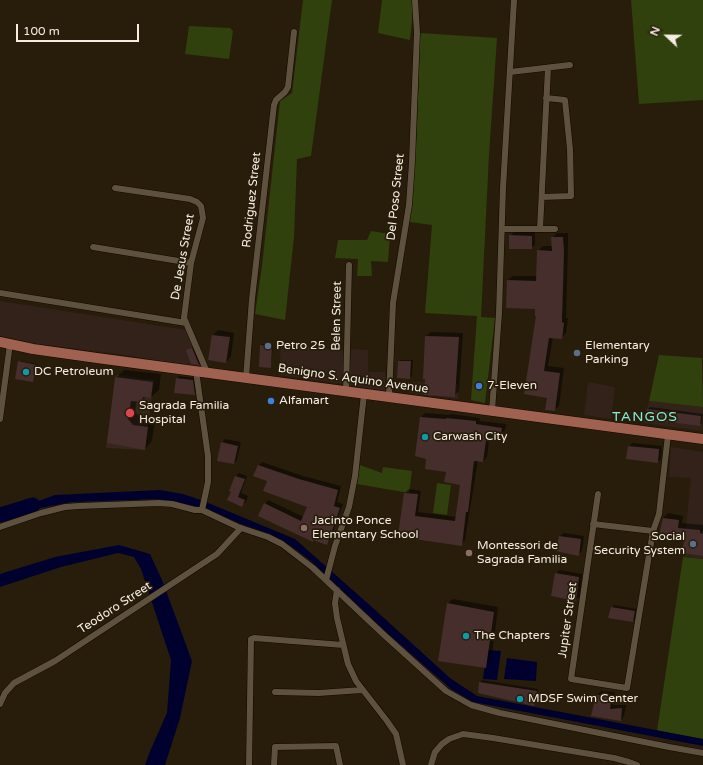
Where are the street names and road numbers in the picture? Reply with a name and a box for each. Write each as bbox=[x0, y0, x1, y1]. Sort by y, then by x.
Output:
street label: Rodriguez Street bbox=[240, 151, 264, 249]
street label: Del Poso Street bbox=[384, 153, 408, 241]
street label: De Jesus Street bbox=[168, 213, 198, 301]
street label: Belen Street bbox=[329, 281, 345, 351]
street label: Benigno S. Aquino Avenue bbox=[277, 361, 429, 397]
street label: Teodoro Street bbox=[76, 579, 154, 637]
street label: Jupiter Street bbox=[556, 581, 580, 659]

